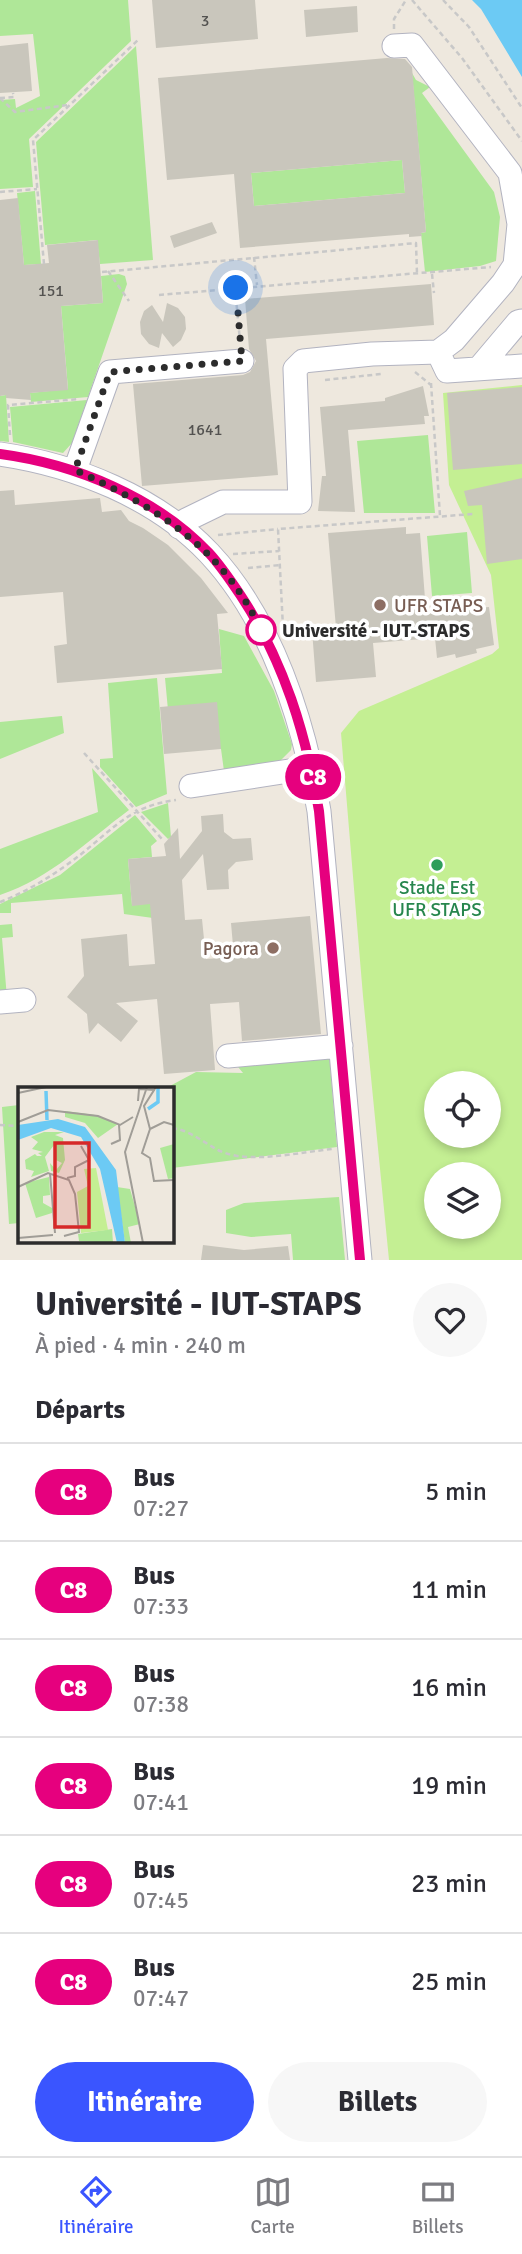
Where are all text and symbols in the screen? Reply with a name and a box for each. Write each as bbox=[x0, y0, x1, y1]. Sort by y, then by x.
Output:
house number: 3 bbox=[201, 11, 209, 31]
your location bbox=[218, 270, 253, 305]
house number: 151 bbox=[38, 281, 64, 301]
house number: 1641 bbox=[188, 420, 222, 440]
place label: UFR STAPS bbox=[394, 594, 483, 618]
marker: UFR STAPS bbox=[372, 597, 388, 613]
marker: Université - IUT-STAPS bbox=[246, 615, 276, 645]
place label: Université - IUT-STAPS bbox=[282, 619, 470, 643]
line badge: C8 bbox=[282, 754, 344, 800]
text: C8 bbox=[299, 762, 327, 792]
marker: Stade Est UFR STAPS bbox=[429, 857, 445, 873]
place label: Stade Est UFR STAPS bbox=[392, 876, 482, 922]
place label: Pagora bbox=[203, 937, 259, 961]
marker: Pagora bbox=[265, 940, 281, 956]
map controls bbox=[424, 1071, 501, 1239]
button: locate bbox=[424, 1071, 501, 1148]
inset map bbox=[18, 1087, 173, 1242]
button: layers bbox=[424, 1162, 501, 1239]
button: heart bbox=[413, 1283, 487, 1357]
text: Université - IUT-STAPS bbox=[35, 1284, 362, 1325]
text: À pied · 4 min · 240 m bbox=[35, 1331, 246, 1360]
text: Départs bbox=[35, 1394, 125, 1426]
text: Bus bbox=[133, 1462, 175, 1494]
text: 5 min bbox=[425, 1476, 487, 1508]
text: C8 bbox=[60, 1477, 87, 1507]
text: 07:27 bbox=[133, 1494, 189, 1523]
text: Bus bbox=[133, 1560, 175, 1592]
text: 11 min bbox=[411, 1574, 487, 1606]
text: C8 bbox=[60, 1575, 87, 1605]
text: 07:33 bbox=[133, 1592, 189, 1621]
text: Bus bbox=[133, 1658, 175, 1690]
text: 16 min bbox=[411, 1672, 487, 1704]
text: C8 bbox=[60, 1673, 87, 1703]
text: 07:38 bbox=[133, 1690, 189, 1719]
text: Bus bbox=[133, 1756, 175, 1788]
text: 19 min bbox=[411, 1770, 487, 1802]
text: C8 bbox=[60, 1771, 87, 1801]
text: 07:41 bbox=[133, 1788, 189, 1817]
text: Bus bbox=[133, 1854, 175, 1886]
text: 23 min bbox=[411, 1868, 487, 1900]
text: C8 bbox=[60, 1869, 87, 1899]
text: 07:45 bbox=[133, 1886, 189, 1915]
text: Bus bbox=[133, 1952, 175, 1984]
text: 25 min bbox=[411, 1966, 487, 1998]
text: C8 bbox=[60, 1967, 87, 1997]
text: 07:47 bbox=[133, 1984, 189, 2013]
button: Itinéraire bbox=[35, 2062, 254, 2142]
button: Billets bbox=[268, 2062, 487, 2142]
tab: Itinéraire bbox=[58, 2173, 134, 2239]
tab: Carte bbox=[250, 2173, 295, 2239]
tab: Billets bbox=[412, 2173, 464, 2239]

